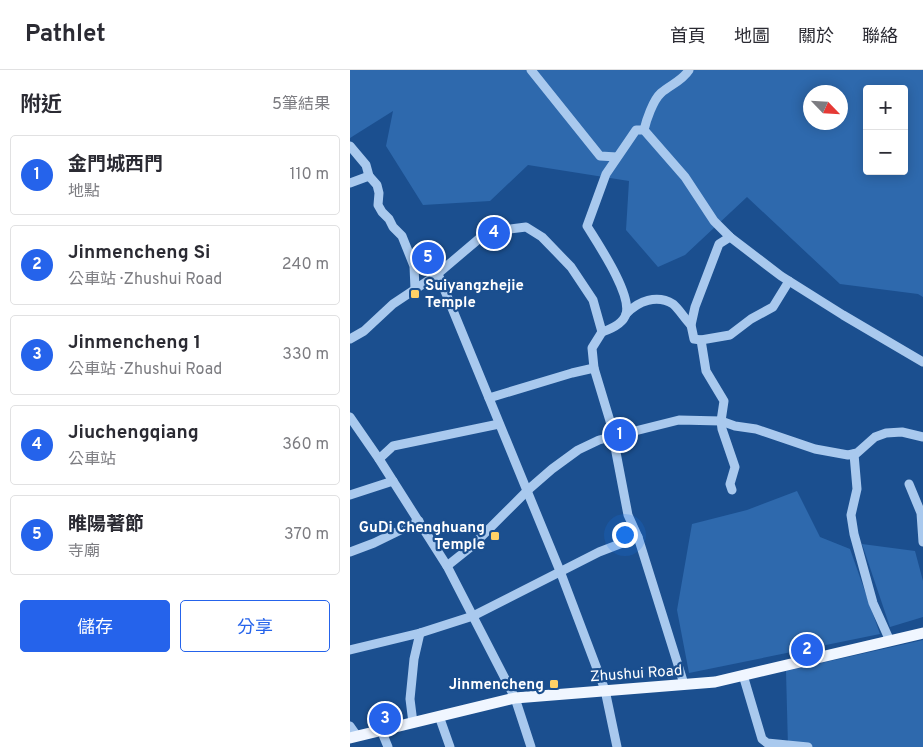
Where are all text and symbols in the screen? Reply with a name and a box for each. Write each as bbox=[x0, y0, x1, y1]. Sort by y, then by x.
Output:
text: Pathlet bbox=[25, 20, 106, 50]
text: 首頁 bbox=[670, 26, 706, 49]
text: 地圖 bbox=[734, 26, 770, 49]
text: 關於 bbox=[798, 26, 834, 49]
text: 聯絡 bbox=[862, 26, 898, 49]
north arrow bbox=[803, 85, 848, 130]
map controls bbox=[863, 85, 908, 175]
button: + bbox=[863, 85, 908, 130]
text: 附近 bbox=[20, 92, 62, 119]
text: 5筆結果 bbox=[272, 95, 330, 115]
button: − bbox=[863, 130, 908, 175]
text: 金門城西門 bbox=[68, 153, 163, 177]
text: 1 bbox=[34, 165, 40, 185]
text: 110 m bbox=[289, 165, 329, 185]
text: 地點 bbox=[68, 182, 100, 202]
pin: 4 bbox=[478, 214, 510, 252]
pin: 5 bbox=[412, 239, 444, 277]
text: Jinmencheng Si bbox=[68, 241, 210, 265]
text: 2 bbox=[32, 255, 42, 275]
text: 240 m bbox=[282, 255, 329, 275]
text: 公車站 · Zhushui Road bbox=[68, 270, 222, 290]
place label: Suiyangzhejie Temple bbox=[425, 277, 524, 313]
marker: Suiyangzhejie Temple bbox=[409, 288, 421, 300]
text: Jinmencheng 1 bbox=[68, 331, 201, 355]
text: 3 bbox=[32, 345, 42, 365]
text: 330 m bbox=[282, 345, 329, 365]
text: 公車站 · Zhushui Road bbox=[68, 360, 222, 380]
pin: 1 bbox=[604, 416, 636, 454]
text: Jiuchengqiang bbox=[68, 421, 199, 445]
text: 4 bbox=[32, 435, 42, 455]
text: 360 m bbox=[282, 435, 329, 455]
text: 公車站 bbox=[68, 450, 116, 470]
text: 睢陽著節 bbox=[68, 513, 144, 537]
place label: GuDi Chenghuang Temple bbox=[359, 519, 485, 555]
your location bbox=[612, 522, 638, 548]
text: 5 bbox=[32, 525, 42, 545]
text: 370 m bbox=[284, 525, 329, 545]
marker: GuDi Chenghuang Temple bbox=[489, 530, 501, 542]
text: 寺廟 bbox=[68, 542, 100, 562]
button: 儲存 bbox=[20, 600, 170, 652]
button: 分享 bbox=[180, 600, 330, 652]
pin: 2 bbox=[791, 631, 823, 669]
street label: Zhushui Road bbox=[589, 662, 683, 687]
place label: Jinmencheng bbox=[449, 676, 544, 695]
marker: Jinmencheng bbox=[548, 678, 560, 690]
pin: 3 bbox=[369, 700, 401, 738]

